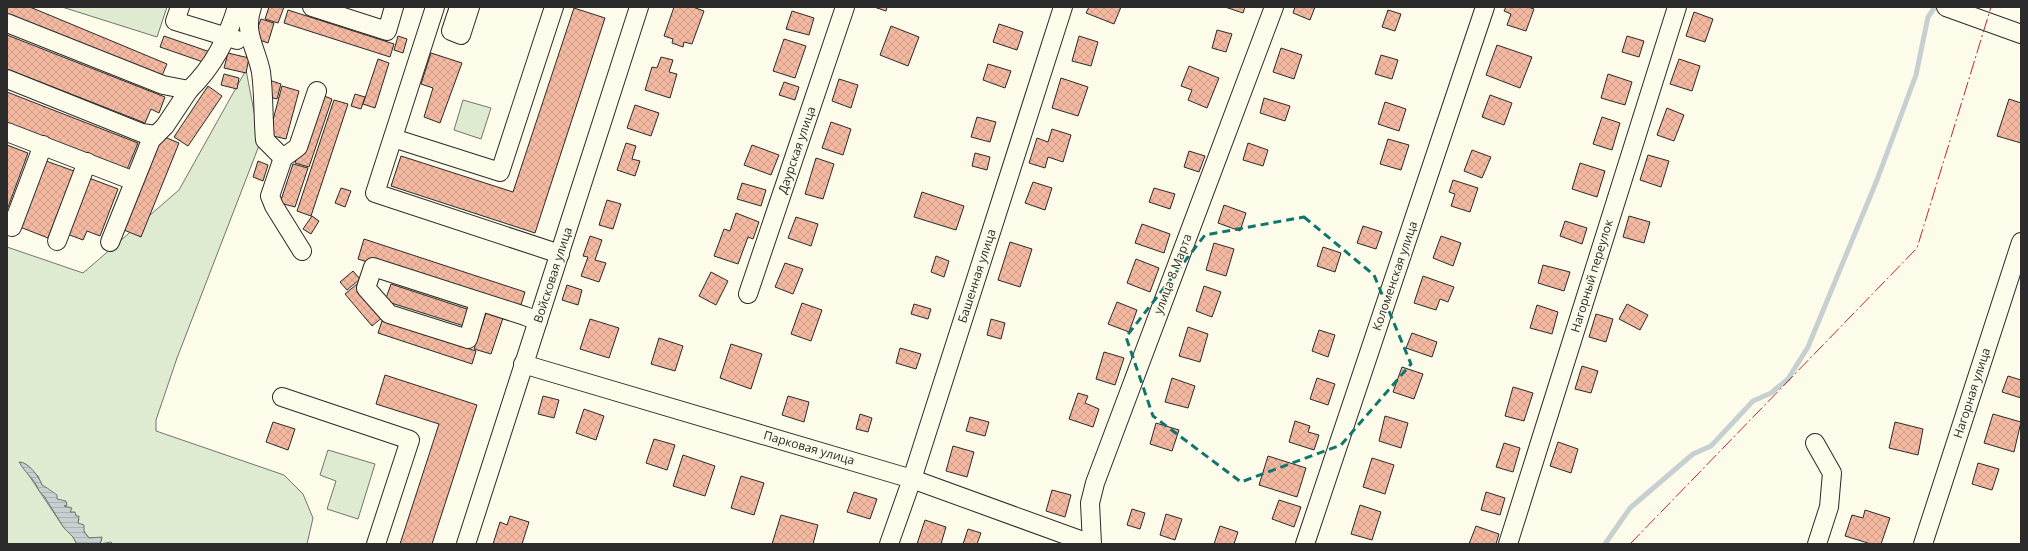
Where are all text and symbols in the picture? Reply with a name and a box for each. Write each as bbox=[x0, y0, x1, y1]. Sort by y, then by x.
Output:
street label: Даурская улица bbox=[774, 104, 819, 196]
street label: Нагорный переулок bbox=[1566, 216, 1617, 334]
street label: Коломенская улица bbox=[1368, 219, 1421, 333]
street label: Войсковая улица bbox=[529, 225, 576, 325]
street label: Башенная улица bbox=[953, 227, 1000, 325]
street label: улица 8 Марта bbox=[1149, 231, 1196, 317]
street label: Нагорная улица bbox=[1949, 346, 1994, 440]
street label: Парковая улица bbox=[762, 426, 857, 469]

